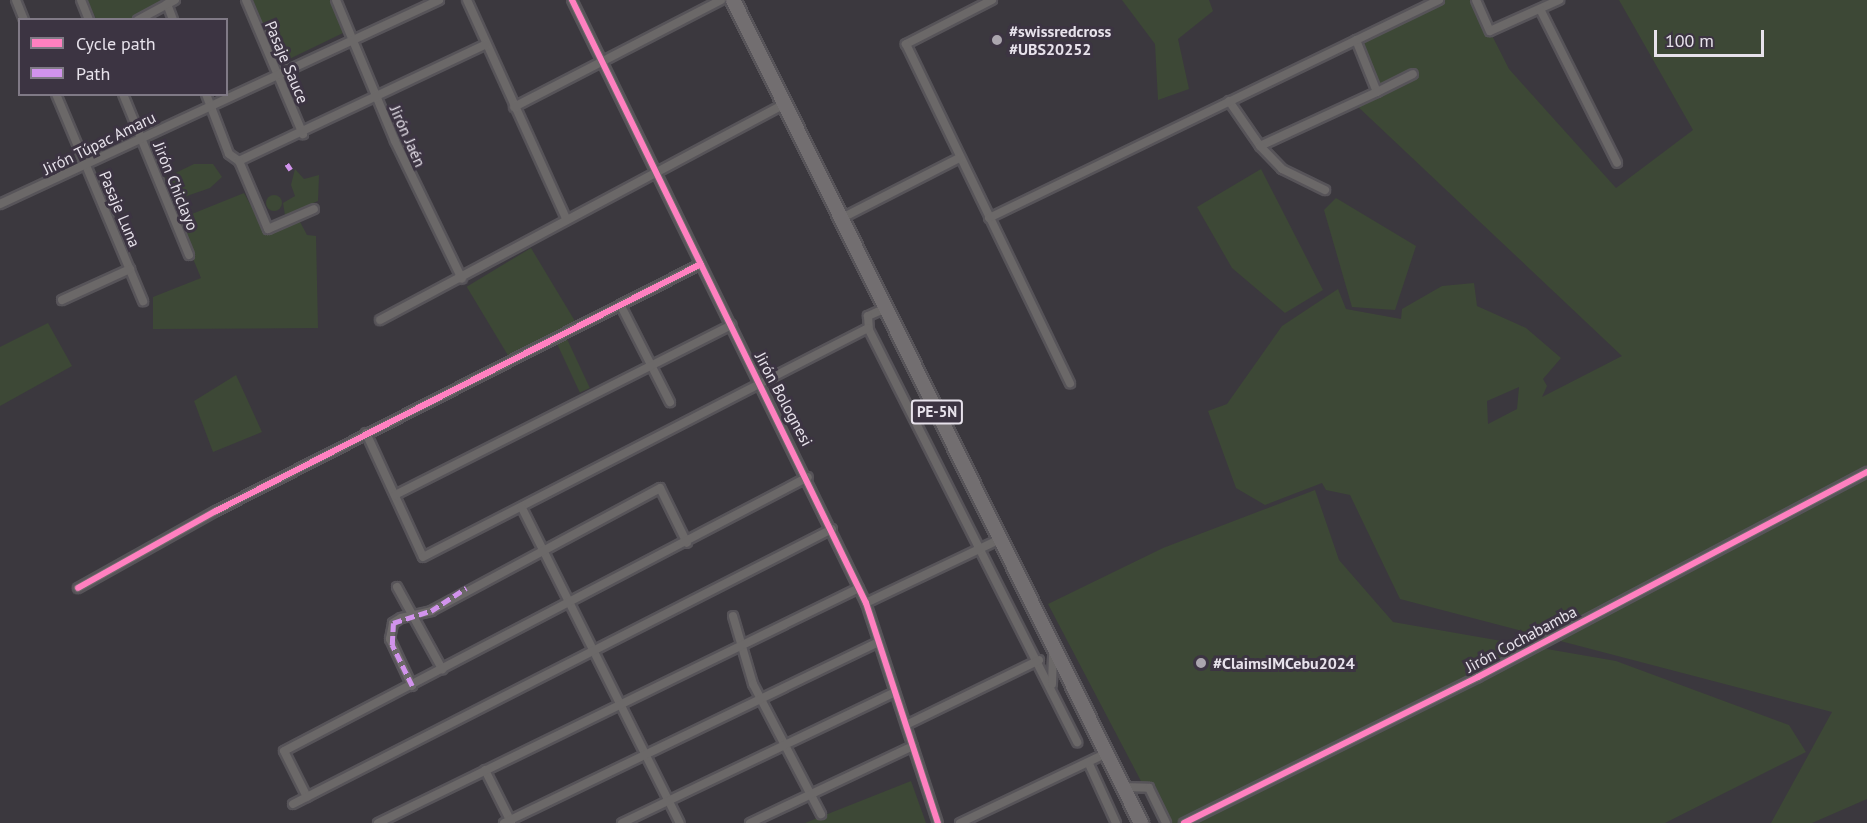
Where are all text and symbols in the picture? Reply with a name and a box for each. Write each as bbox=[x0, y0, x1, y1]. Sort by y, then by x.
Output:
legend bbox=[18, 18, 228, 96]
street label: Pasaje Sauce bbox=[261, 18, 313, 106]
scale bar bbox=[1657, 18, 1766, 56]
place label: #swissredcross #UBS20252 bbox=[1009, 21, 1111, 59]
text: 100 m bbox=[1665, 29, 1714, 52]
text: Cycle path bbox=[76, 32, 156, 55]
marker: #swissredcross #UBS20252 bbox=[990, 33, 1004, 47]
text: Path bbox=[76, 62, 110, 85]
street label: Jirón Jaén bbox=[386, 102, 430, 170]
street label: Jirón Túpac Amaru bbox=[39, 107, 159, 179]
street label: Jirón Chiclayo bbox=[150, 139, 202, 233]
street label: Pasaje Luna bbox=[95, 168, 145, 250]
street label: Jirón Bolognesi bbox=[751, 349, 817, 449]
road number: PE-5N bbox=[910, 400, 964, 424]
street label: Jirón Cochabamba bbox=[1462, 602, 1580, 676]
place label: #ClaimsIMCebu2024 bbox=[1213, 653, 1355, 673]
marker: #ClaimsIMCebu2024 bbox=[1194, 656, 1208, 670]

